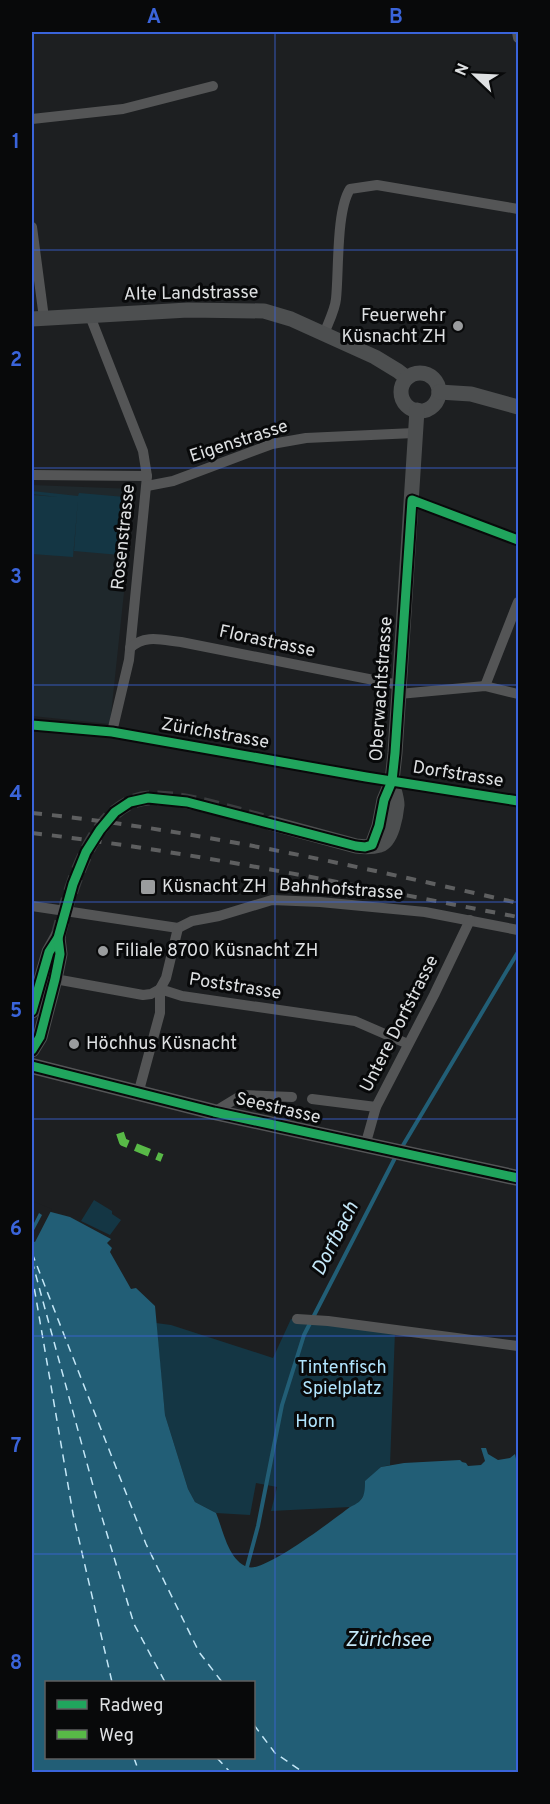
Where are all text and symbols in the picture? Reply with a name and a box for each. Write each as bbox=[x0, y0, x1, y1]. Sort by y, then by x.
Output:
text: A bbox=[147, 5, 161, 31]
text: B bbox=[389, 5, 403, 31]
north arrow bbox=[445, 45, 505, 105]
text: N bbox=[452, 61, 474, 79]
text: 1 bbox=[12, 130, 20, 156]
street label: Alte Landstrasse bbox=[124, 281, 258, 307]
place label: Feuerwehr Küsnacht ZH bbox=[341, 305, 446, 349]
marker: Feuerwehr Küsnacht ZH bbox=[451, 319, 465, 333]
text: 2 bbox=[10, 348, 22, 374]
street label: Eigenstrasse bbox=[187, 415, 291, 469]
street label: Rosenstrasse bbox=[107, 483, 141, 591]
text: 3 bbox=[10, 565, 22, 591]
street label: Oberwachtstrasse bbox=[365, 616, 399, 762]
street label: Florastrasse bbox=[217, 621, 317, 663]
street label: Zürichstrasse bbox=[159, 713, 271, 755]
street label: Dorfstrasse bbox=[411, 756, 505, 794]
text: 4 bbox=[10, 782, 22, 808]
street label: Bahnhofstrasse bbox=[278, 874, 404, 906]
place label: Küsnacht ZH bbox=[162, 876, 267, 899]
marker: Küsnacht ZH bbox=[139, 878, 157, 896]
place label: Filiale 8700 Küsnacht ZH bbox=[115, 940, 318, 963]
marker: Filiale 8700 Küsnacht ZH bbox=[96, 944, 110, 958]
street label: Untere Dorfstrasse bbox=[356, 952, 444, 1096]
street label: Poststrasse bbox=[187, 968, 283, 1006]
text: 5 bbox=[10, 999, 22, 1025]
place label: Höchhus Küsnacht bbox=[86, 1033, 237, 1056]
marker: Höchhus Küsnacht bbox=[67, 1037, 81, 1051]
street label: Seestrasse bbox=[233, 1088, 323, 1130]
water label: Dorfbach bbox=[306, 1198, 366, 1280]
text: 6 bbox=[10, 1217, 22, 1243]
park label: Tintenfisch Spielplatz bbox=[297, 1357, 387, 1401]
park label: Horn bbox=[295, 1411, 335, 1434]
text: 7 bbox=[11, 1434, 21, 1460]
water label: Zürichsee bbox=[345, 1628, 432, 1654]
text: 8 bbox=[10, 1651, 22, 1677]
legend bbox=[45, 1681, 255, 1759]
text: Radweg bbox=[99, 1695, 163, 1718]
text: Weg bbox=[99, 1725, 134, 1748]

